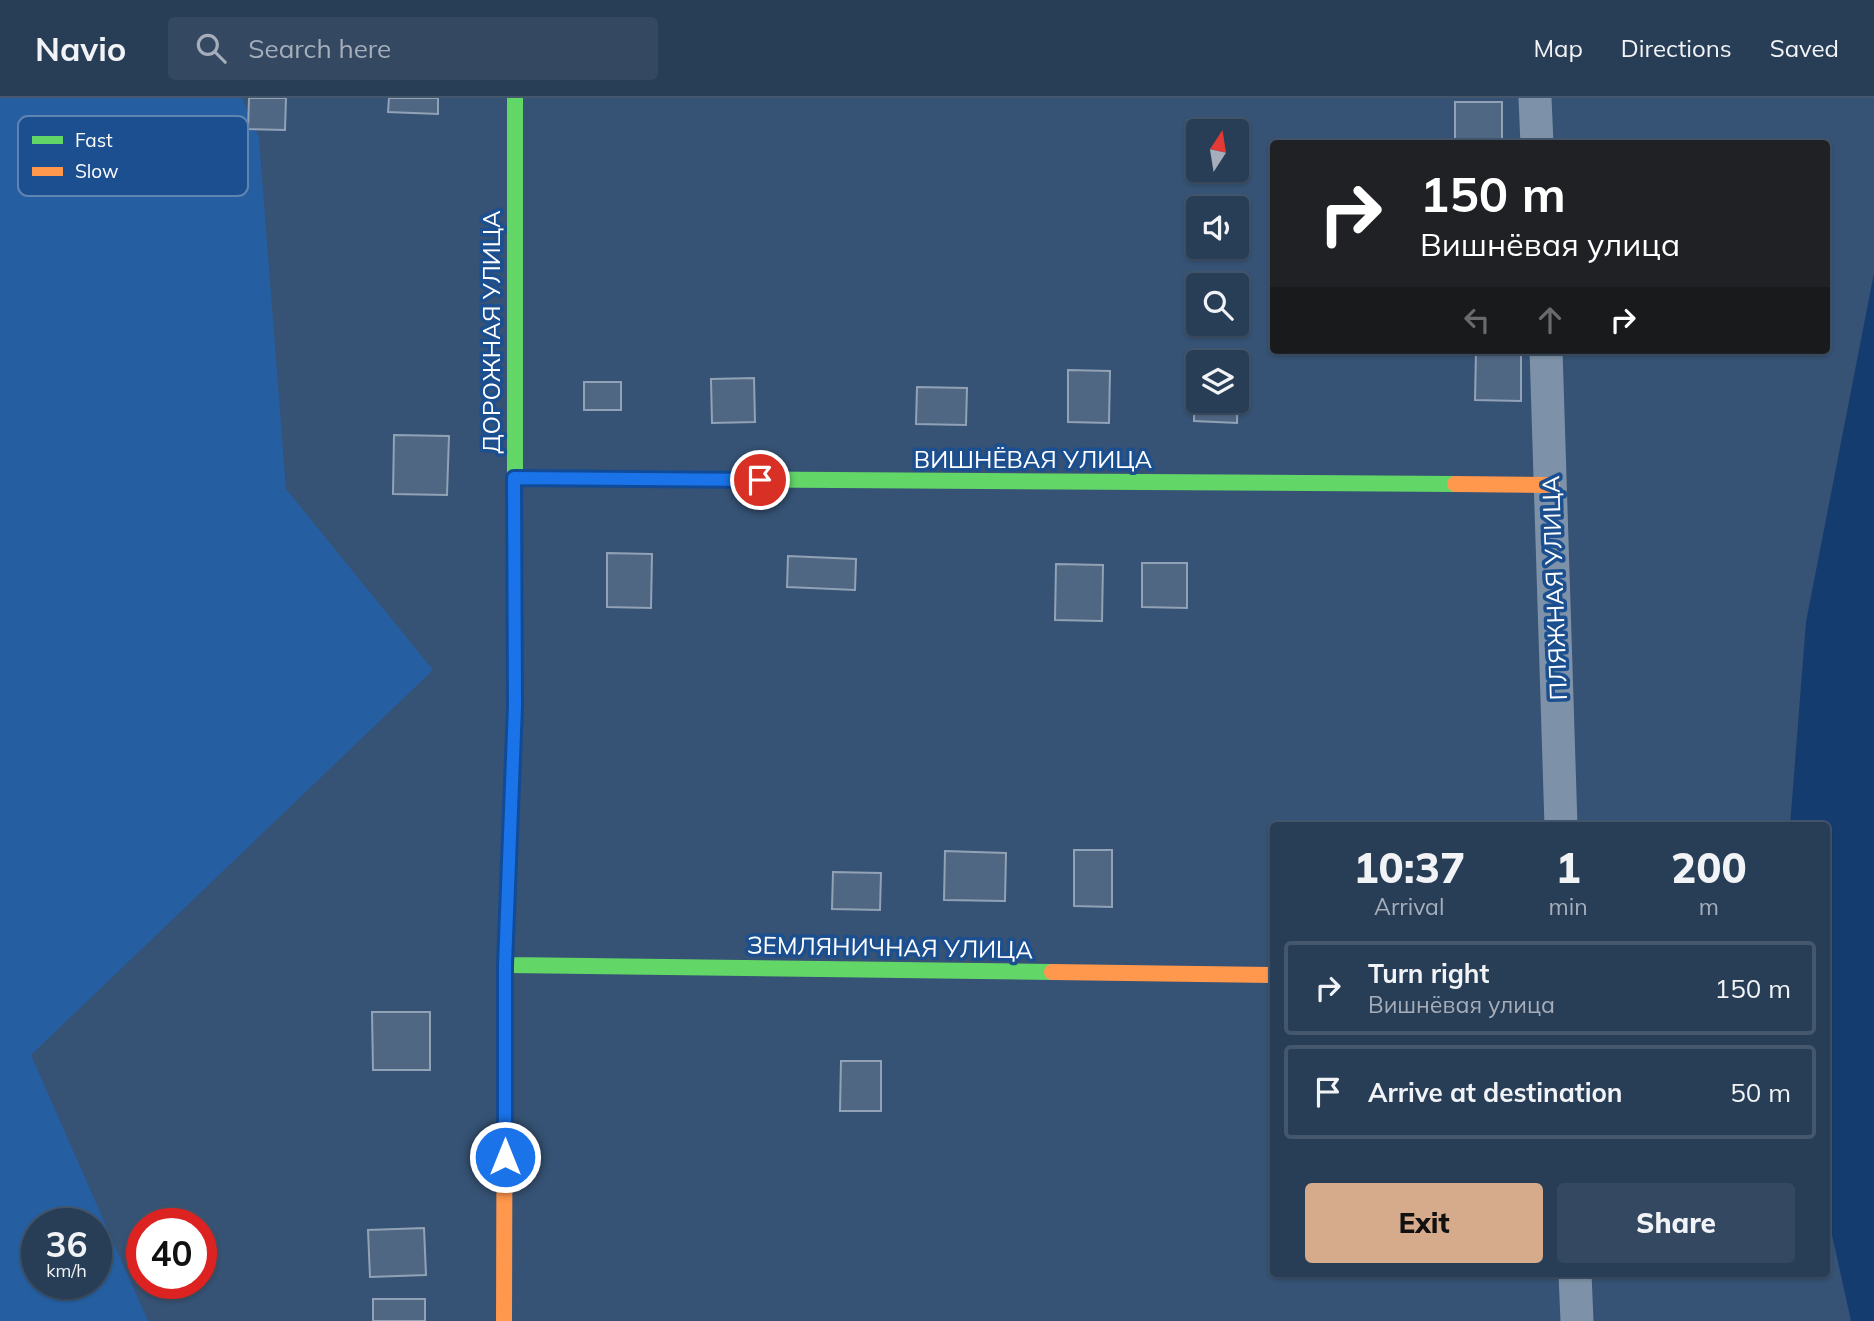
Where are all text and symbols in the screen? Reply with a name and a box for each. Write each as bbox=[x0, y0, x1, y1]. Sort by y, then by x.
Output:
search box bbox=[168, 17, 658, 80]
text: Navio bbox=[35, 28, 126, 69]
icon: search bbox=[192, 29, 230, 67]
text: Search here bbox=[248, 32, 391, 65]
text: Map bbox=[1533, 33, 1583, 63]
text: Directions bbox=[1621, 33, 1732, 63]
text: Saved bbox=[1770, 33, 1839, 63]
legend bbox=[18, 116, 248, 196]
north arrow bbox=[1186, 119, 1250, 182]
map controls bbox=[1186, 119, 1249, 413]
text: Fast bbox=[75, 128, 113, 152]
text: Slow bbox=[75, 159, 119, 183]
text: 150 m bbox=[1420, 163, 1566, 224]
icon: right bbox=[1305, 168, 1396, 259]
button: sound bbox=[1186, 196, 1249, 259]
street label: ДОРОЖНАЯ УЛИЦА bbox=[476, 210, 506, 454]
text: Вишнёвая улица bbox=[1420, 224, 1680, 264]
button: search bbox=[1186, 273, 1249, 336]
icon: left bbox=[1458, 301, 1496, 339]
icon: ahead bbox=[1531, 301, 1569, 339]
icon: right bbox=[1604, 301, 1642, 339]
button: layers bbox=[1186, 350, 1249, 413]
street label: ВИШНЁВАЯ УЛИЦА bbox=[914, 444, 1152, 474]
pin bbox=[730, 450, 790, 510]
icon: arrive bbox=[741, 461, 779, 499]
street label: ПЛЯЖНАЯ УЛИЦА bbox=[1535, 475, 1573, 701]
text: 10:37 bbox=[1353, 841, 1465, 894]
text: 1 bbox=[1555, 841, 1581, 894]
text: 200 bbox=[1671, 841, 1747, 894]
text: Arrival bbox=[1374, 892, 1444, 921]
text: min bbox=[1548, 892, 1588, 921]
text: m bbox=[1699, 892, 1719, 921]
street label: ЗЕМЛЯНИЧНАЯ УЛИЦА bbox=[747, 930, 1034, 964]
text: Turn right bbox=[1368, 957, 1489, 990]
icon: right bbox=[1309, 969, 1347, 1007]
text: 150 m bbox=[1715, 972, 1791, 1005]
text: Вишнёвая улица bbox=[1368, 990, 1555, 1019]
icon: arrive bbox=[1309, 1073, 1347, 1111]
text: Arrive at destination bbox=[1368, 1076, 1623, 1109]
text: 50 m bbox=[1730, 1076, 1791, 1109]
position arrow bbox=[468, 1120, 542, 1194]
button: Exit bbox=[1305, 1183, 1543, 1263]
button: Share bbox=[1557, 1183, 1795, 1263]
speed limit sign: 40 bbox=[126, 1208, 217, 1299]
text: 36 bbox=[45, 1222, 88, 1266]
text: km/h bbox=[46, 1259, 87, 1282]

